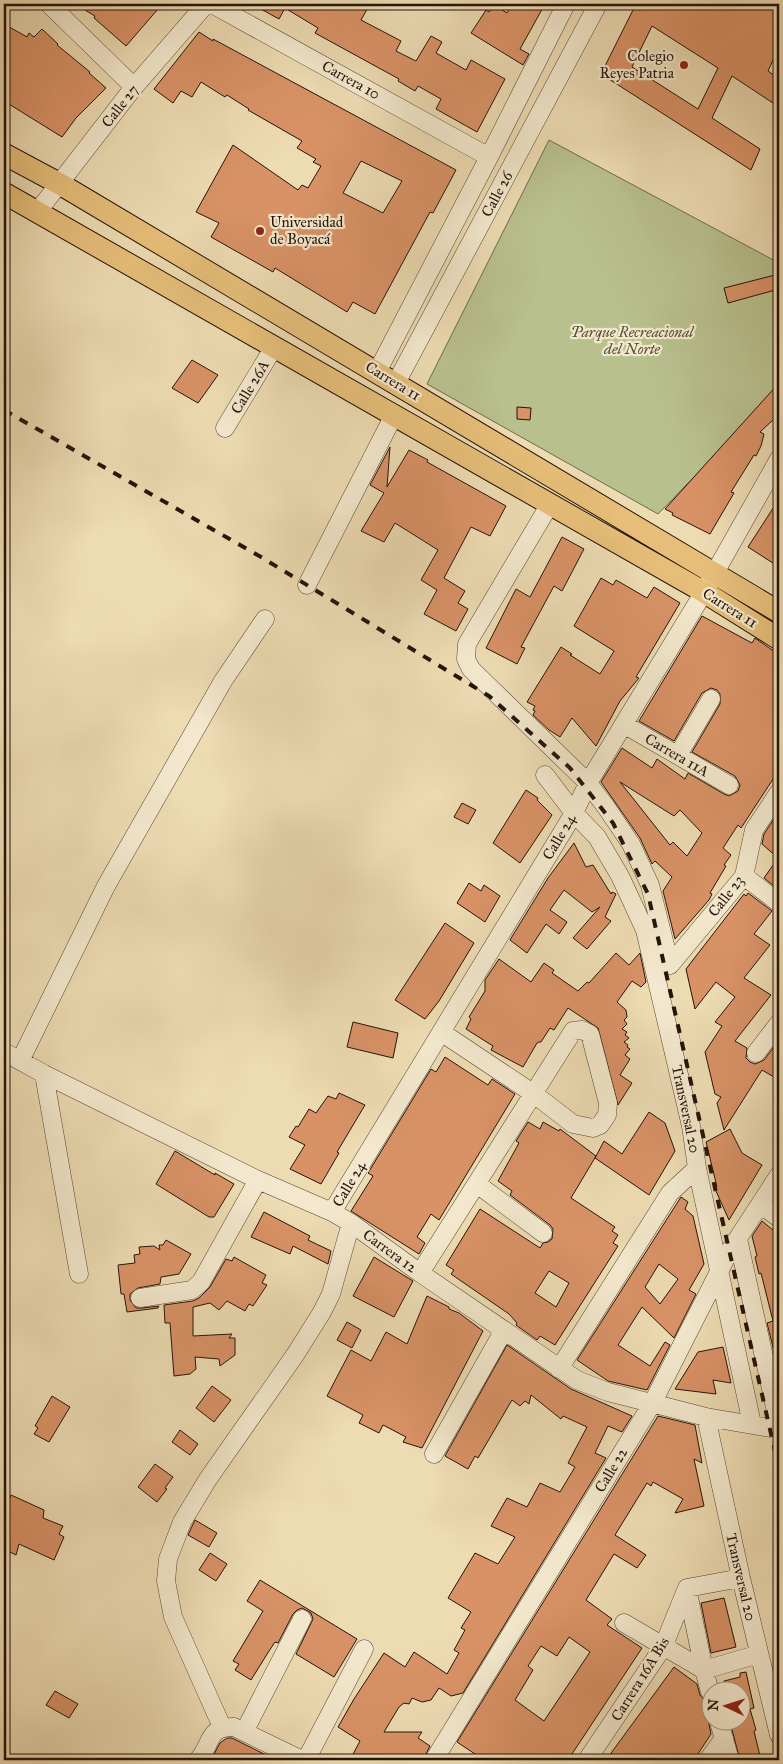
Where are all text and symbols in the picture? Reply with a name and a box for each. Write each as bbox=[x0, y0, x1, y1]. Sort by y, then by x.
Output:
place label: Colegio Reyes Patria bbox=[600, 47, 675, 82]
street label: Carrera 10 bbox=[319, 57, 383, 103]
marker: Colegio Reyes Patria bbox=[678, 59, 690, 71]
street label: Calle 27 bbox=[98, 81, 142, 131]
street label: Calle 26 bbox=[478, 167, 517, 220]
place label: Universidad de Boyacá bbox=[270, 213, 344, 248]
marker: Universidad de Boyacá bbox=[254, 225, 266, 237]
park label: Parque Recreacional del Norte bbox=[571, 323, 695, 358]
street label: Calle 26A bbox=[227, 357, 273, 417]
street label: Carrera 11 bbox=[362, 358, 424, 404]
street label: Carrera 11 bbox=[699, 584, 761, 632]
street label: Carrera 11A bbox=[642, 729, 712, 781]
street label: Calle 24 bbox=[538, 810, 580, 863]
street label: Calle 23 bbox=[704, 872, 748, 920]
street label: Transversal 20 bbox=[668, 1063, 704, 1155]
street label: Calle 24 bbox=[328, 1157, 370, 1210]
street label: Carrera 12 bbox=[359, 1225, 421, 1277]
street label: Calle 22 bbox=[591, 1444, 632, 1496]
street label: Transversal 20 bbox=[722, 1531, 760, 1623]
street label: Carrera 16A Bis bbox=[607, 1634, 673, 1724]
north arrow bbox=[700, 1682, 750, 1732]
text: N bbox=[705, 1698, 722, 1712]

